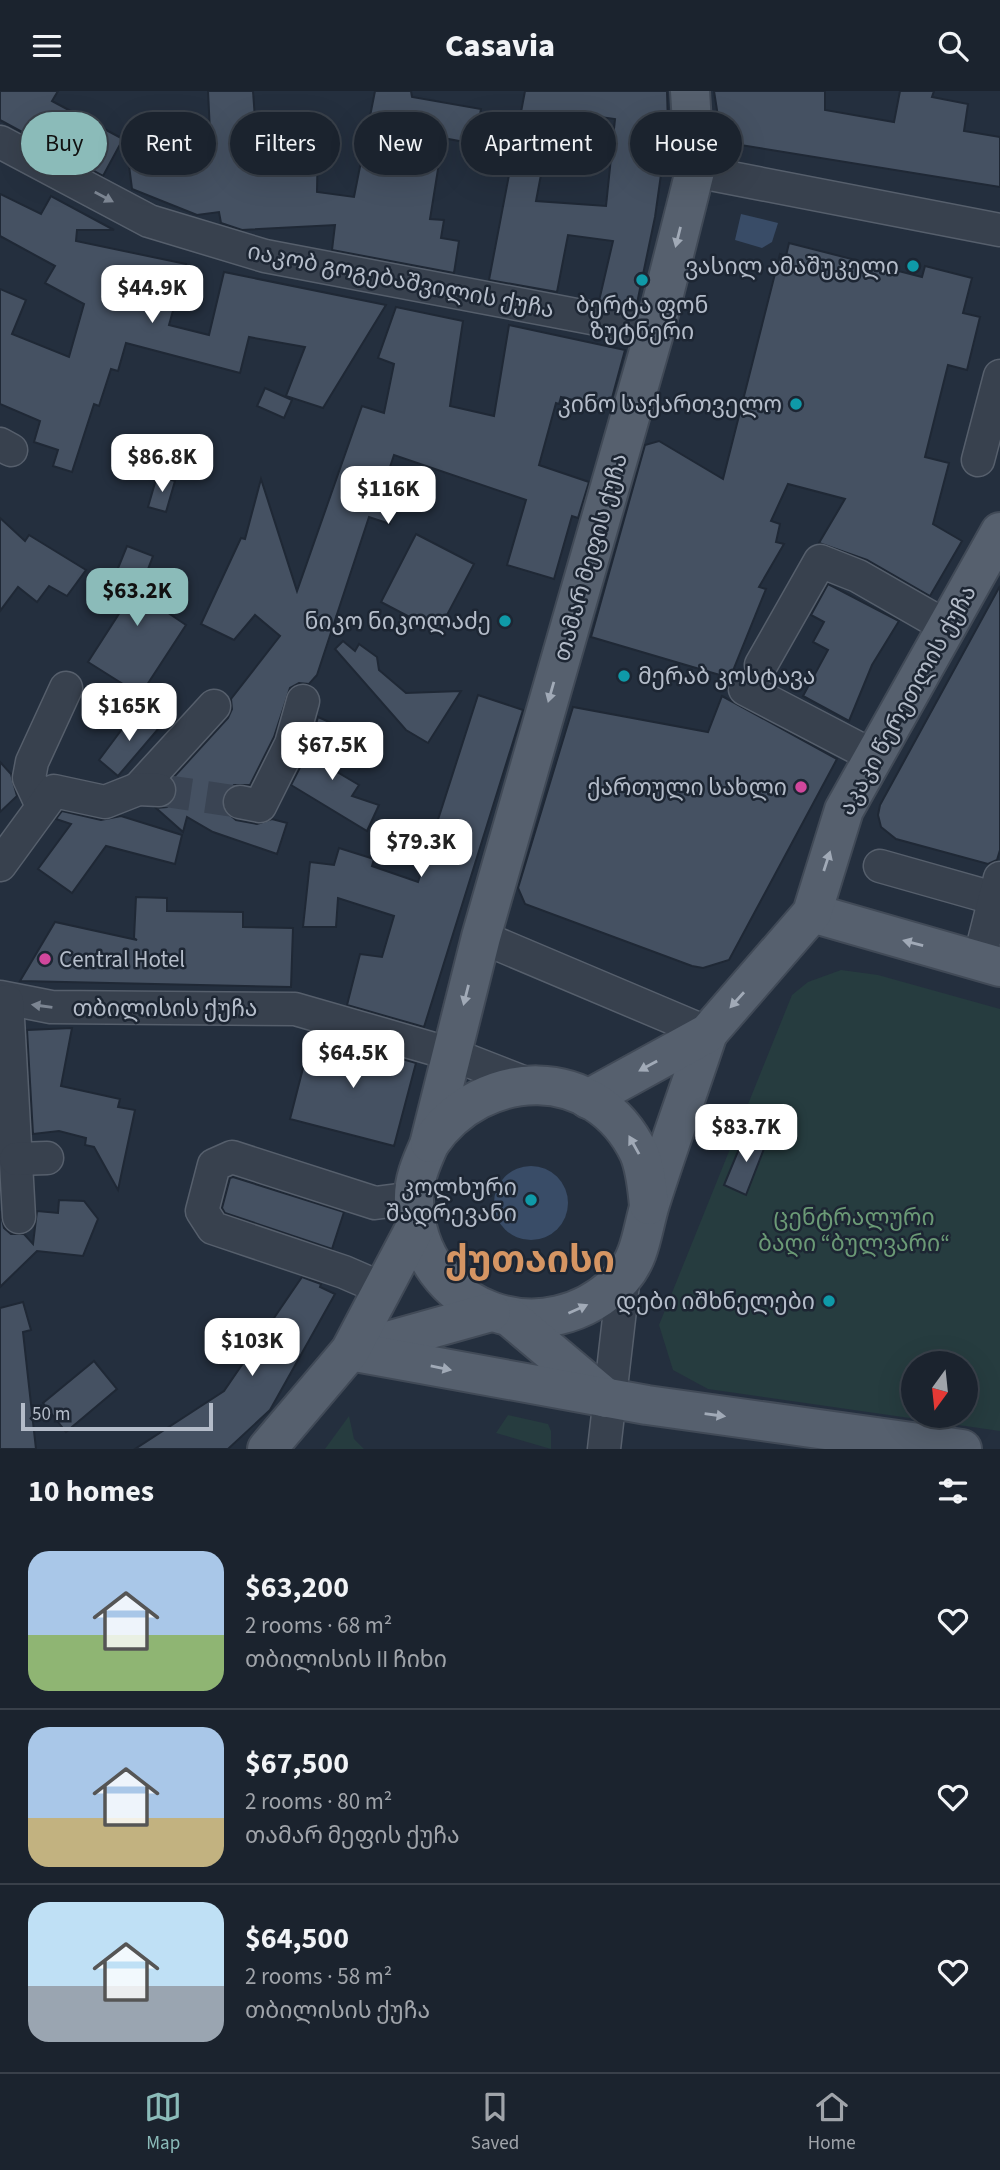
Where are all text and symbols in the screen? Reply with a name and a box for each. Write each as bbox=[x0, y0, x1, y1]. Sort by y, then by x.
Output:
text: Casavia bbox=[445, 23, 555, 69]
icon: menu bbox=[28, 27, 66, 65]
icon: search bbox=[934, 27, 972, 65]
chip: Buy bbox=[21, 112, 107, 175]
chip: Rent bbox=[121, 112, 216, 175]
chip: Filters bbox=[230, 112, 340, 175]
chip: New bbox=[354, 112, 447, 175]
chip: Apartment bbox=[461, 112, 616, 175]
chip: House bbox=[630, 112, 742, 175]
one-way arrow bbox=[94, 191, 114, 203]
one-way arrow bbox=[672, 226, 683, 248]
street label: იაკობ გოგებაშვილის ქუჩა bbox=[245, 235, 557, 326]
place label: ვასილ ამაშუკელი bbox=[685, 250, 899, 283]
marker: ვასილ ამაშუკელი bbox=[905, 258, 921, 274]
pin: $44.9K bbox=[95, 265, 209, 325]
text: $44.9K bbox=[117, 271, 187, 304]
marker: ბერტა ფონ ზუტნერი bbox=[634, 272, 650, 288]
place label: ბერტა ფონ ზუტნერი bbox=[576, 289, 708, 348]
place label: კინო საქართველო bbox=[558, 388, 782, 421]
marker: კინო საქართველო bbox=[788, 396, 804, 412]
pin: $86.8K bbox=[105, 435, 219, 494]
text: $86.8K bbox=[127, 440, 197, 473]
street label: თამარ მეფის ქუჩა bbox=[545, 449, 636, 665]
pin: $116K bbox=[339, 467, 437, 526]
text: $116K bbox=[357, 472, 419, 505]
pin: $63.2K bbox=[80, 568, 194, 628]
text: $63.2K bbox=[102, 574, 172, 607]
street label: აკაკი წერეთლის ქუჩა bbox=[830, 579, 985, 821]
place label: ნიკო ნიკოლაძე bbox=[304, 605, 491, 638]
marker: ნიკო ნიკოლაძე bbox=[497, 613, 513, 629]
place label: მერაბ კოსტავა bbox=[638, 660, 815, 693]
marker: მერაბ კოსტავა bbox=[616, 668, 632, 684]
one-way arrow bbox=[546, 682, 556, 703]
pin: $165K bbox=[80, 683, 178, 743]
text: $165K bbox=[98, 689, 160, 722]
pin: $67.5K bbox=[275, 723, 389, 782]
text: $67.5K bbox=[297, 728, 367, 761]
place label: ქართული სახლი bbox=[587, 771, 787, 804]
marker: ქართული სახლი bbox=[793, 779, 809, 795]
pin: $79.3K bbox=[364, 819, 478, 879]
text: $79.3K bbox=[386, 825, 456, 858]
one-way arrow bbox=[822, 850, 833, 871]
one-way arrow bbox=[902, 938, 923, 948]
place label: Central Hotel bbox=[59, 943, 185, 976]
marker: Central Hotel bbox=[37, 951, 53, 967]
one-way arrow bbox=[460, 985, 471, 1007]
one-way arrow bbox=[729, 991, 745, 1009]
street label: თბილისის ქუჩა bbox=[72, 992, 258, 1025]
one-way arrow bbox=[31, 1000, 53, 1011]
pin: $64.5K bbox=[296, 1031, 410, 1090]
text: $64.5K bbox=[318, 1036, 388, 1069]
one-way arrow bbox=[639, 1060, 658, 1072]
pin: $83.7K bbox=[689, 1105, 803, 1164]
text: $83.7K bbox=[711, 1110, 781, 1143]
one-way arrow bbox=[628, 1135, 640, 1155]
place label: კოლხური შადრევანი bbox=[386, 1171, 517, 1230]
marker: კოლხური შადრევანი bbox=[523, 1192, 539, 1208]
park label: ცენტრალური ბაღი “ბულვარი“ bbox=[758, 1201, 950, 1260]
district label: ქუთაისი bbox=[445, 1234, 615, 1287]
place label: დები იშხნელები bbox=[616, 1285, 815, 1318]
marker: დები იშხნელები bbox=[821, 1293, 837, 1309]
one-way arrow bbox=[568, 1303, 589, 1314]
pin: $103K bbox=[203, 1319, 301, 1378]
text: $103K bbox=[221, 1324, 283, 1357]
north arrow bbox=[901, 1351, 978, 1428]
map controls bbox=[901, 1351, 978, 1428]
one-way arrow bbox=[430, 1363, 452, 1374]
scale bar bbox=[21, 1400, 214, 1432]
text: 50 m bbox=[32, 1401, 70, 1428]
one-way arrow bbox=[704, 1410, 726, 1421]
text: 10 homes bbox=[28, 1470, 154, 1513]
icon: filters bbox=[934, 1472, 972, 1510]
text: $63,200 bbox=[245, 1566, 349, 1609]
icon: home bbox=[84, 1579, 168, 1663]
icon: heart bbox=[934, 1602, 972, 1640]
text: 2 rooms · 68 m² bbox=[245, 1609, 392, 1642]
text: თბილისის II ჩიხი bbox=[245, 1643, 447, 1676]
text: $67,500 bbox=[245, 1742, 349, 1785]
icon: home bbox=[84, 1755, 168, 1839]
icon: heart bbox=[934, 1778, 972, 1816]
text: 2 rooms · 80 m² bbox=[245, 1785, 392, 1818]
text: თამარ მეფის ქუჩა bbox=[245, 1819, 460, 1852]
text: $64,500 bbox=[245, 1917, 349, 1960]
icon: home bbox=[84, 1930, 168, 2014]
icon: heart bbox=[934, 1953, 972, 1991]
text: 2 rooms · 58 m² bbox=[245, 1960, 392, 1993]
text: თბილისის ქუჩა bbox=[245, 1994, 430, 2027]
tab: Map bbox=[144, 2088, 182, 2157]
tab: Saved bbox=[471, 2088, 519, 2157]
tab: Home bbox=[808, 2088, 856, 2157]

